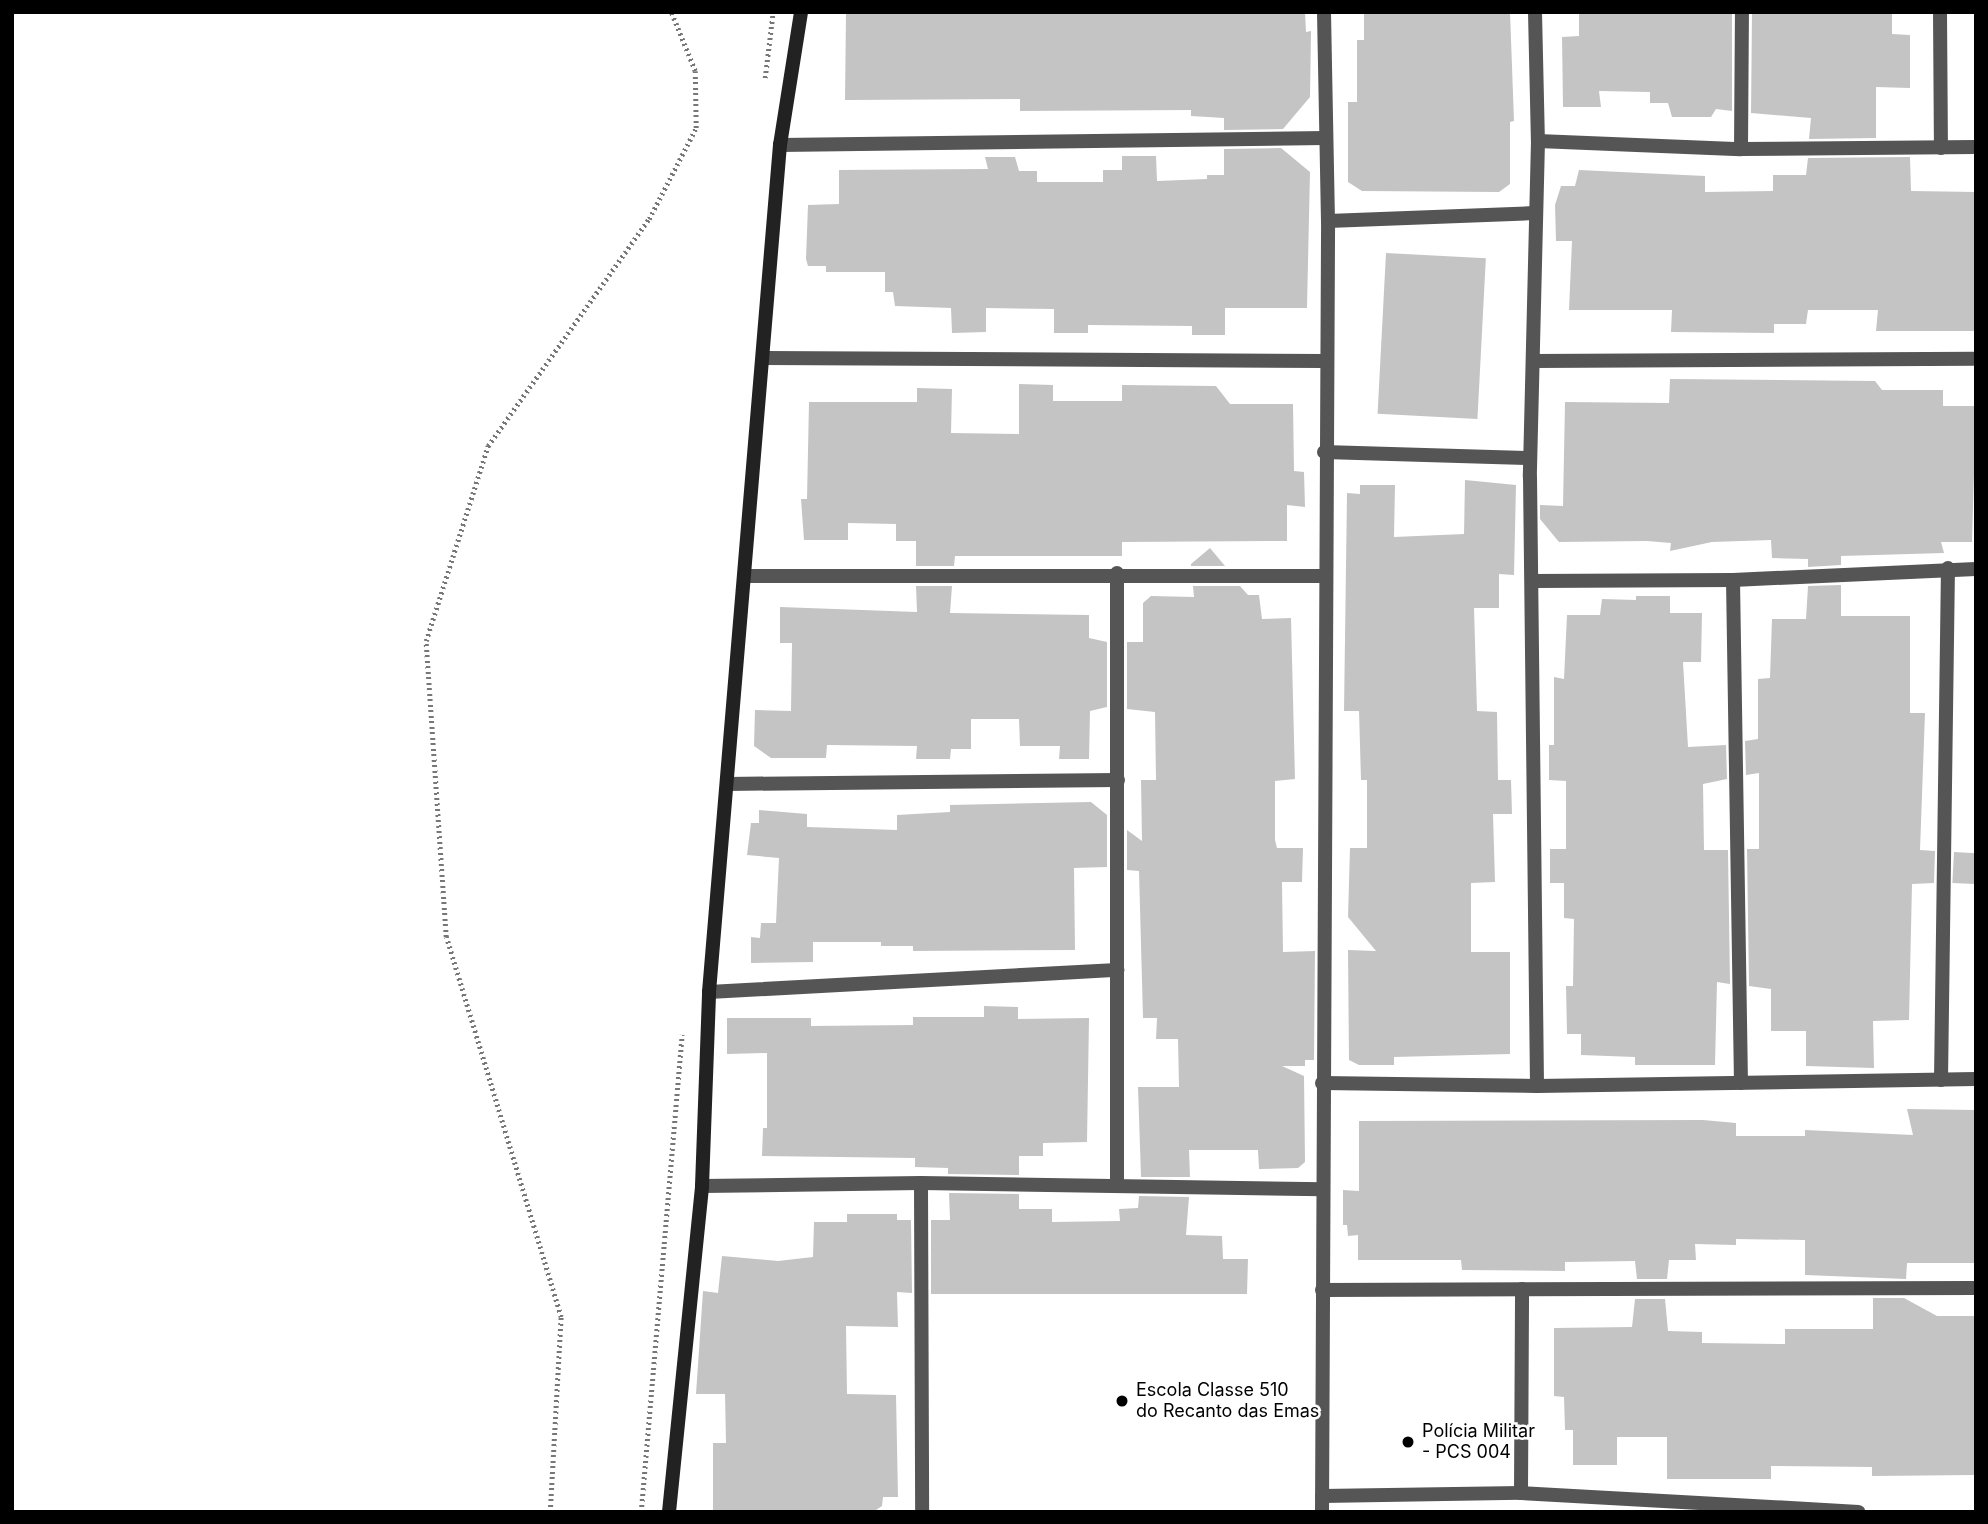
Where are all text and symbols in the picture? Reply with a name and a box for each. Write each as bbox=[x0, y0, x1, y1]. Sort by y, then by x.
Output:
place label: Escola Classe 510 do Recanto das Emas bbox=[1136, 1380, 1319, 1422]
marker: Escola Classe 510 do Recanto das Emas bbox=[1114, 1393, 1130, 1409]
place label: Polícia Militar - PCS 004 bbox=[1422, 1421, 1535, 1464]
marker: Polícia Militar - PCS 004 bbox=[1400, 1434, 1416, 1450]

